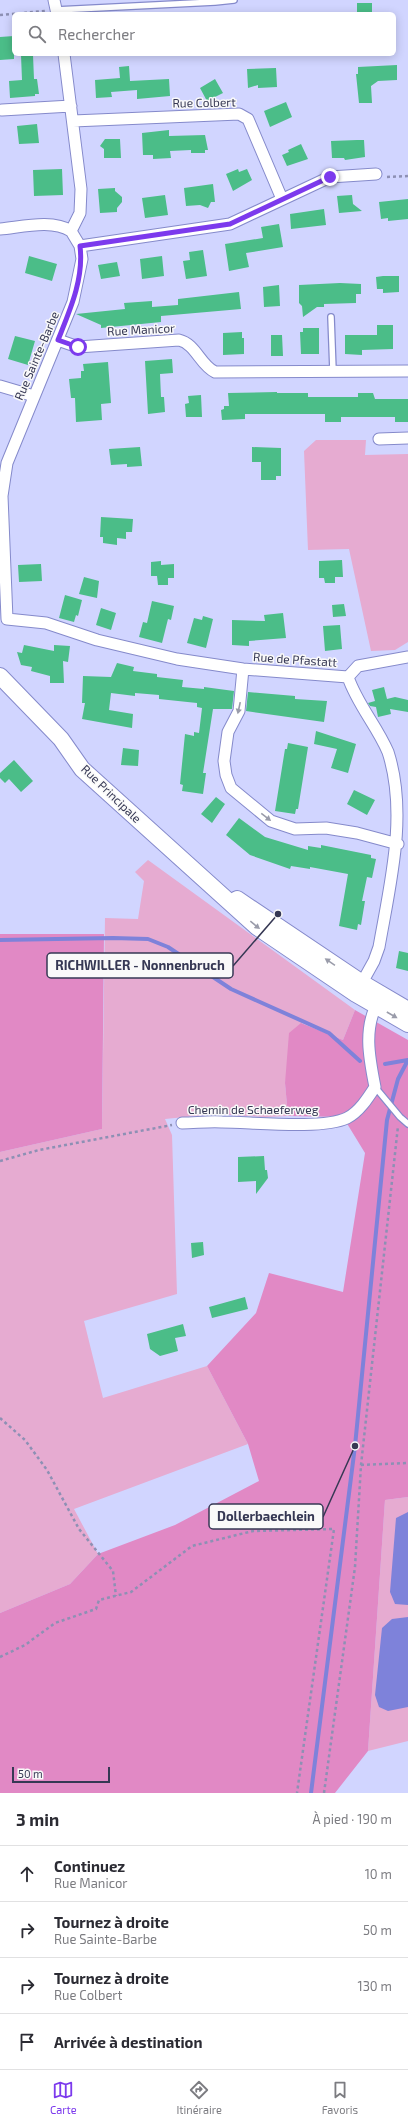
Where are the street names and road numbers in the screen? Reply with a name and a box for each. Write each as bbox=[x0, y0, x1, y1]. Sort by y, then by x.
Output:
street label: Rue Colbert bbox=[172, 94, 236, 110]
street label: Rue Sainte-Barbe bbox=[11, 309, 61, 402]
street label: Rue Manicor bbox=[107, 320, 175, 338]
street label: Rue de Pfastatt bbox=[253, 649, 338, 669]
street label: Rue Principale bbox=[79, 761, 144, 825]
street label: Chemin de Schaeferweg bbox=[188, 1102, 319, 1116]

